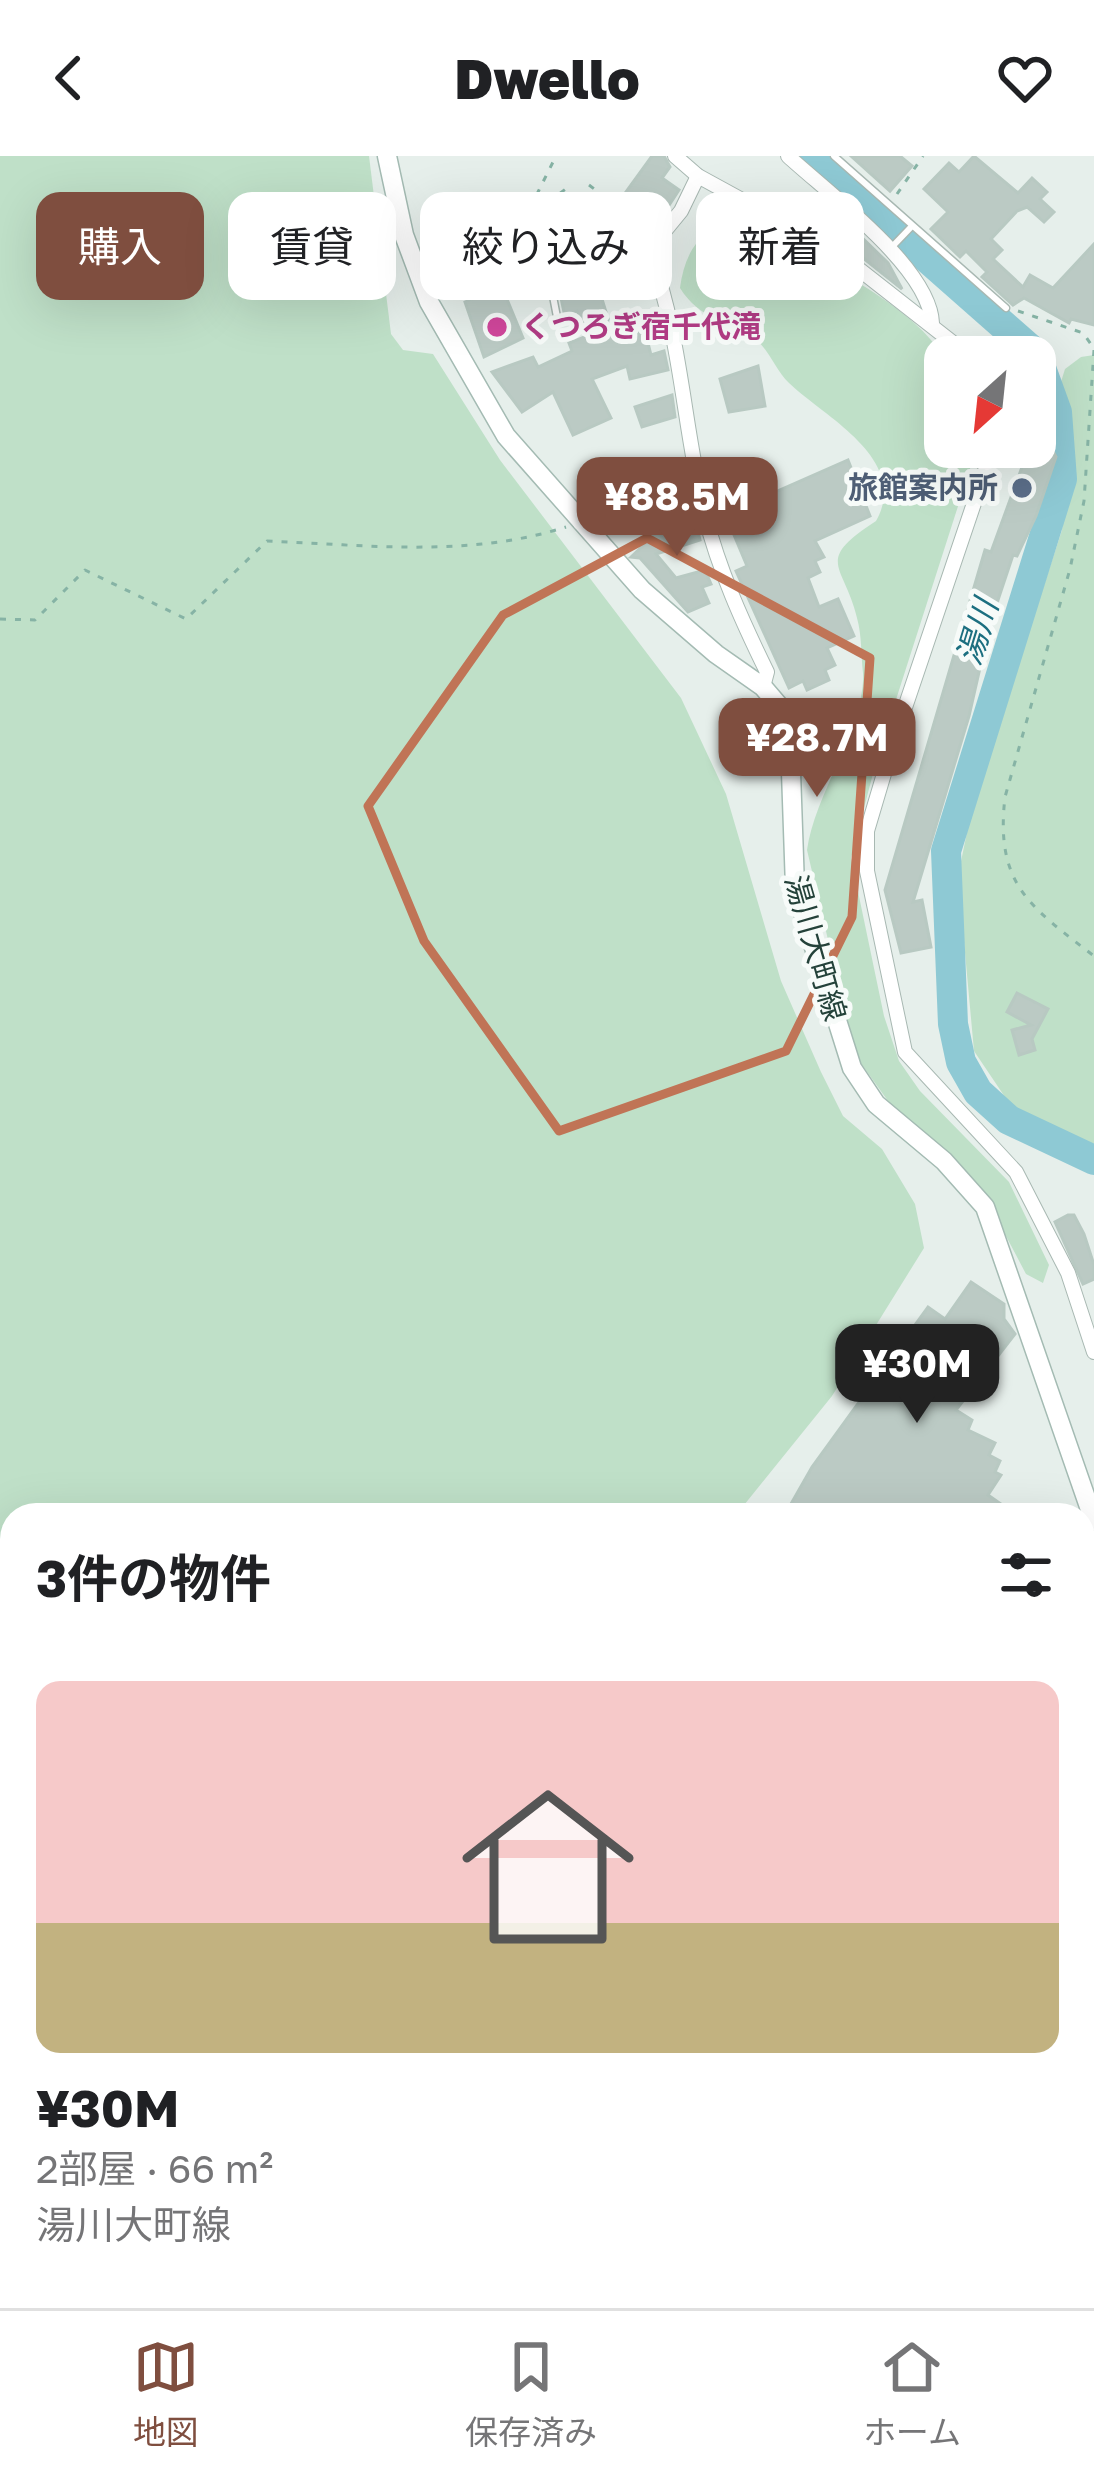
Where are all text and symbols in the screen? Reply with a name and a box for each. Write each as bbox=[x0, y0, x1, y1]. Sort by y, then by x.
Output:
icon: back bbox=[36, 45, 102, 111]
icon: heart bbox=[992, 45, 1058, 111]
text: Dwello bbox=[454, 46, 640, 111]
chip: 購入 bbox=[36, 192, 204, 300]
chip: 賃貸 bbox=[228, 192, 396, 300]
chip: 絞り込み bbox=[420, 192, 672, 300]
chip: 新着 bbox=[696, 192, 864, 300]
place label: くつろぎ宿千代滝 bbox=[521, 308, 761, 344]
marker: くつろぎ宿千代滝 bbox=[484, 314, 510, 340]
north arrow bbox=[924, 336, 1056, 468]
map controls bbox=[924, 336, 1056, 468]
pin: ¥88.5M bbox=[579, 457, 775, 559]
place label: 旅館案内所 bbox=[848, 469, 998, 505]
text: ¥88.5M bbox=[604, 472, 750, 519]
marker: 旅館案内所 bbox=[1009, 475, 1035, 501]
water label: 湯川 bbox=[948, 592, 1006, 669]
pin: ¥28.7M bbox=[719, 698, 915, 800]
text: ¥28.7M bbox=[746, 713, 888, 760]
street label: 湯川大町線 bbox=[778, 871, 854, 1025]
pin: ¥30M bbox=[846, 1324, 988, 1426]
text: ¥30M bbox=[862, 1339, 972, 1386]
icon: filters bbox=[993, 1542, 1059, 1608]
text: 3件の物件 bbox=[36, 1547, 271, 1608]
icon: home bbox=[440, 1759, 656, 1975]
text: ¥30M bbox=[36, 2077, 179, 2138]
text: 2部屋 · 66 m² bbox=[36, 2145, 273, 2192]
text: 湯川大町線 bbox=[36, 2201, 231, 2248]
tab: 地図 bbox=[133, 2334, 199, 2454]
tab: 保存済み bbox=[465, 2334, 597, 2454]
tab: ホーム bbox=[863, 2334, 961, 2454]

